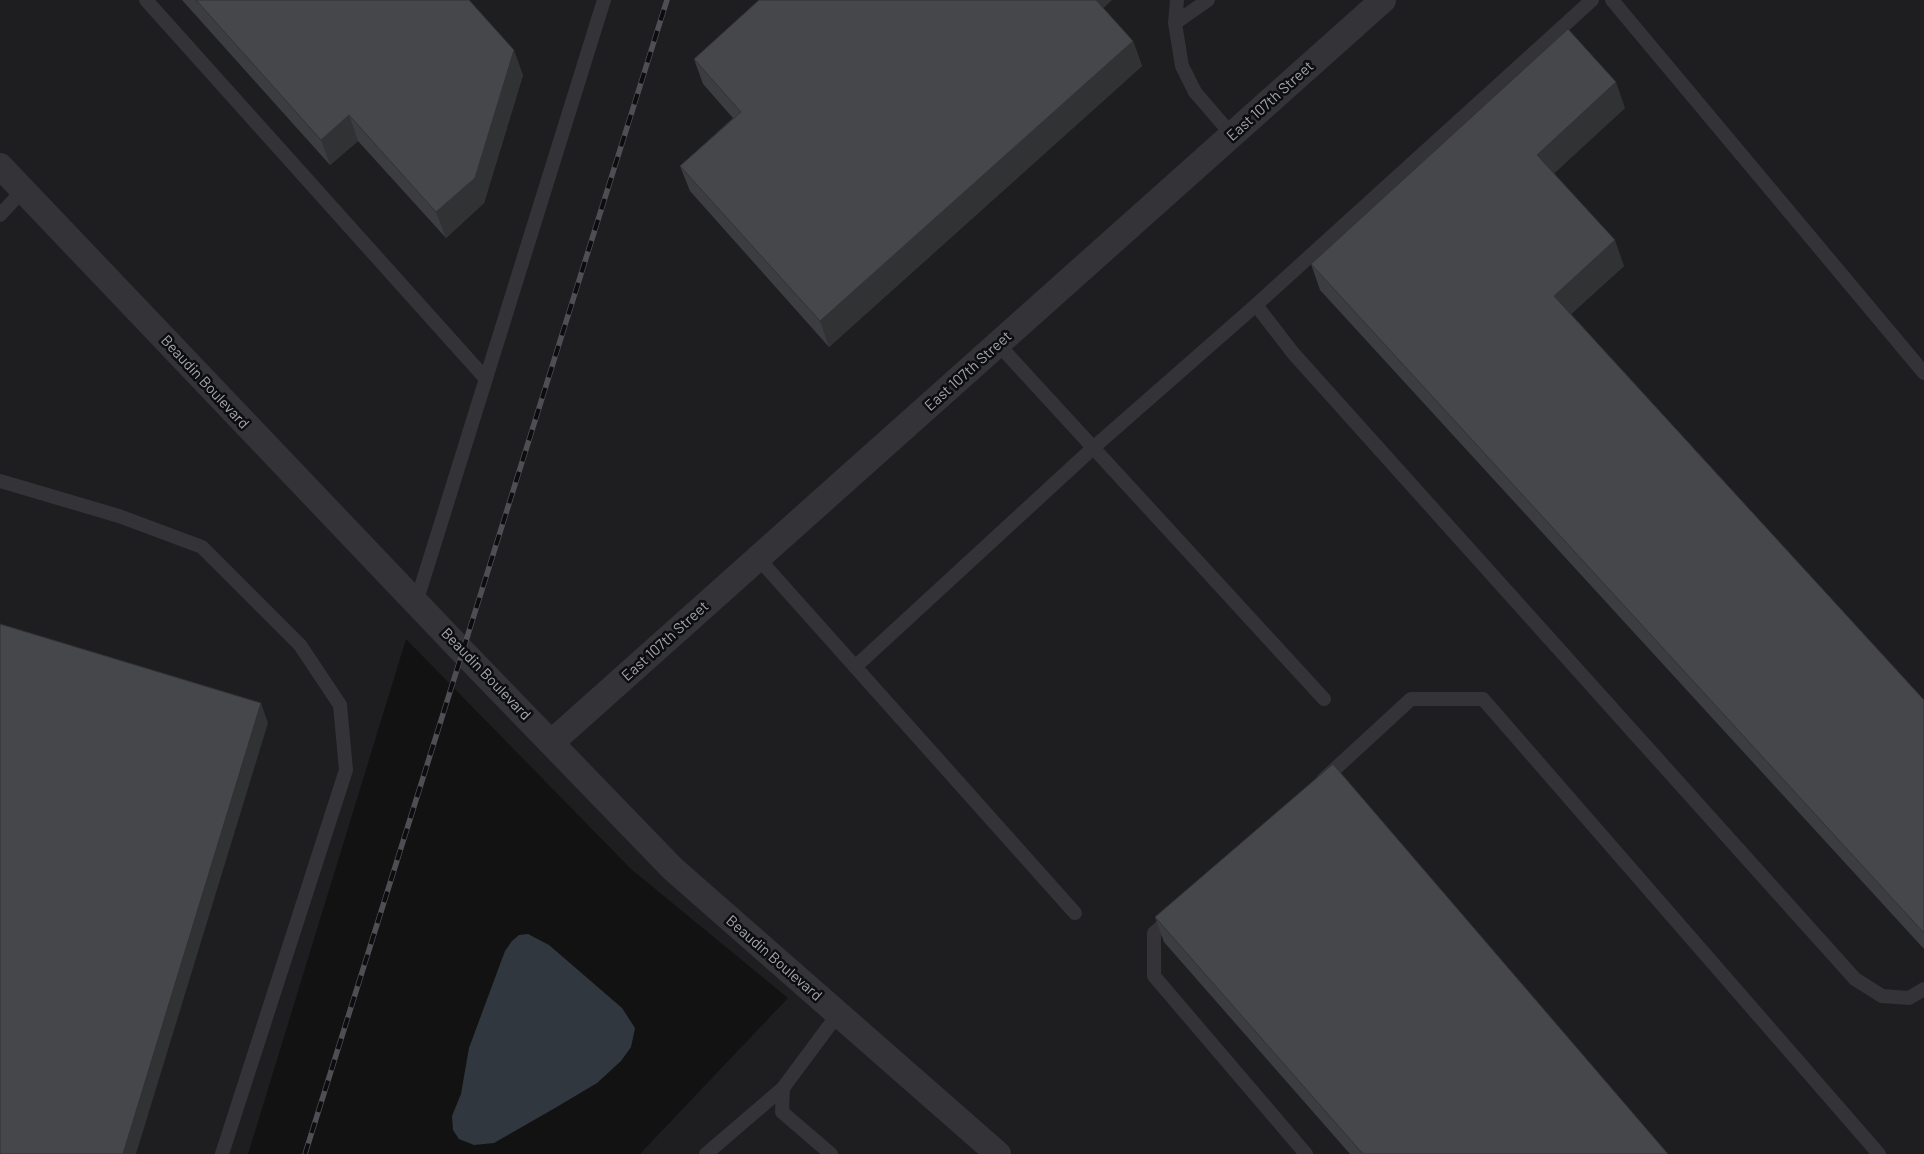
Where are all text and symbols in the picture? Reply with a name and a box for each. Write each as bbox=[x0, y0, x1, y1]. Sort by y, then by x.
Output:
street label: East 107th Street bbox=[1223, 57, 1317, 145]
street label: East 107th Street bbox=[921, 327, 1015, 415]
street label: Beaudin Boulevard bbox=[157, 332, 253, 432]
street label: East 107th Street bbox=[618, 597, 712, 685]
street label: Beaudin Boulevard bbox=[437, 624, 535, 724]
street label: Beaudin Boulevard bbox=[722, 911, 826, 1005]

